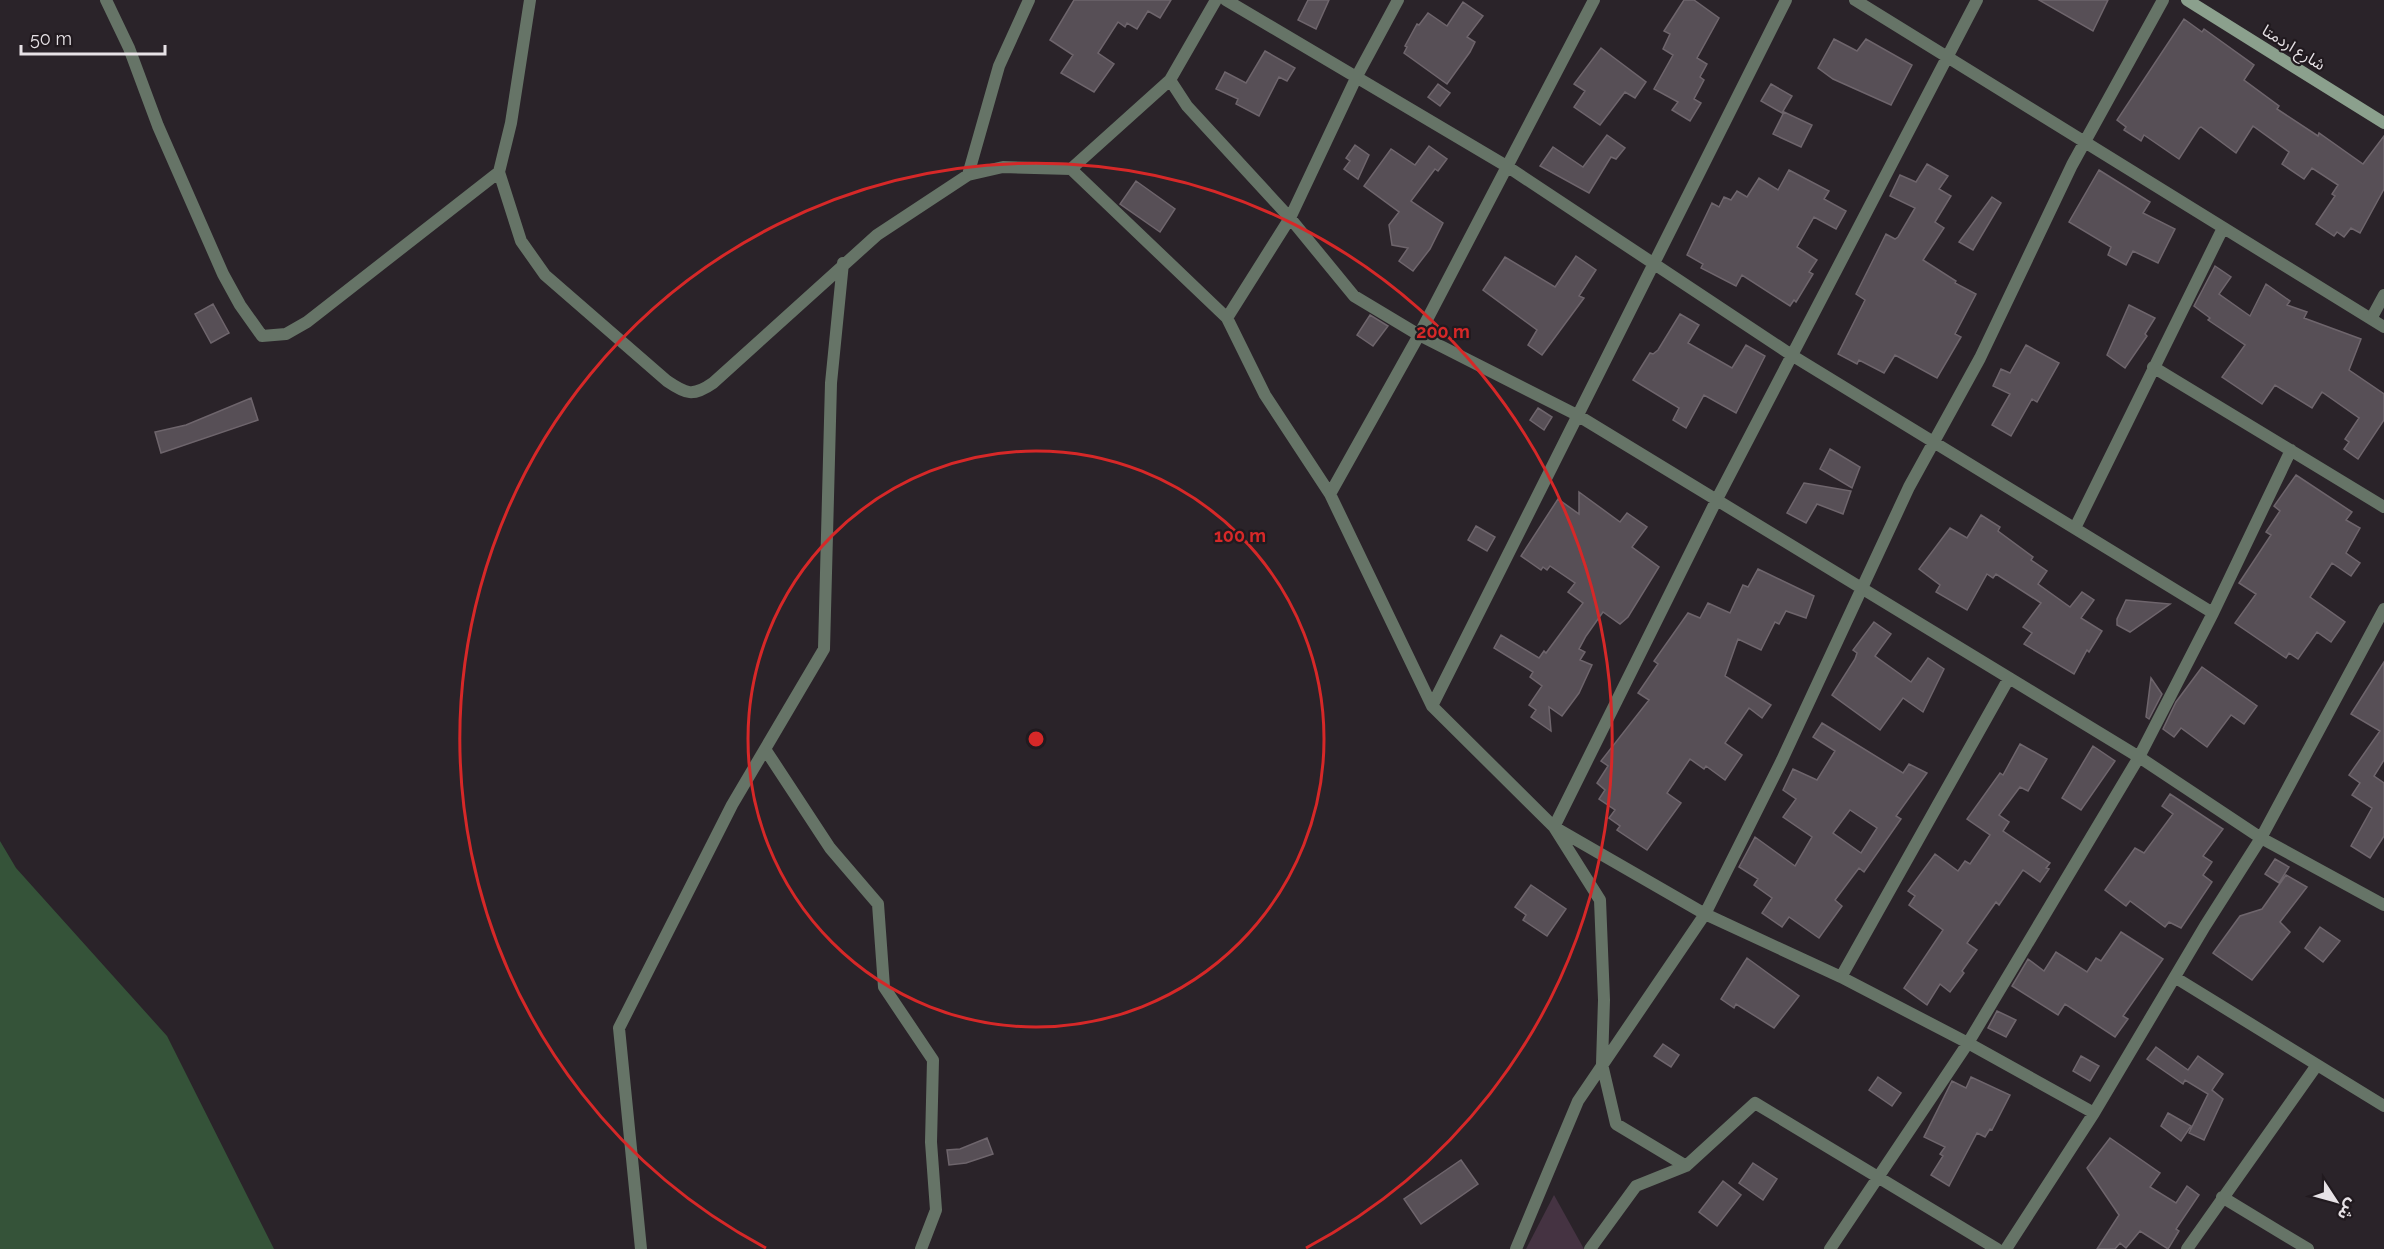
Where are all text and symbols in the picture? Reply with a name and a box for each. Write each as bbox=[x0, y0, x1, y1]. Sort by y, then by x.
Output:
scale bar bbox=[21, 18, 165, 56]
street label: شارع اردمتا bbox=[2257, 21, 2329, 77]
text: 50 m bbox=[30, 28, 72, 49]
text: 200 m bbox=[1416, 321, 1470, 342]
text: 100 m bbox=[1214, 525, 1266, 546]
centre of rings bbox=[1026, 729, 1046, 749]
north arrow bbox=[2306, 1171, 2366, 1231]
text: ش bbox=[2334, 1195, 2362, 1224]

